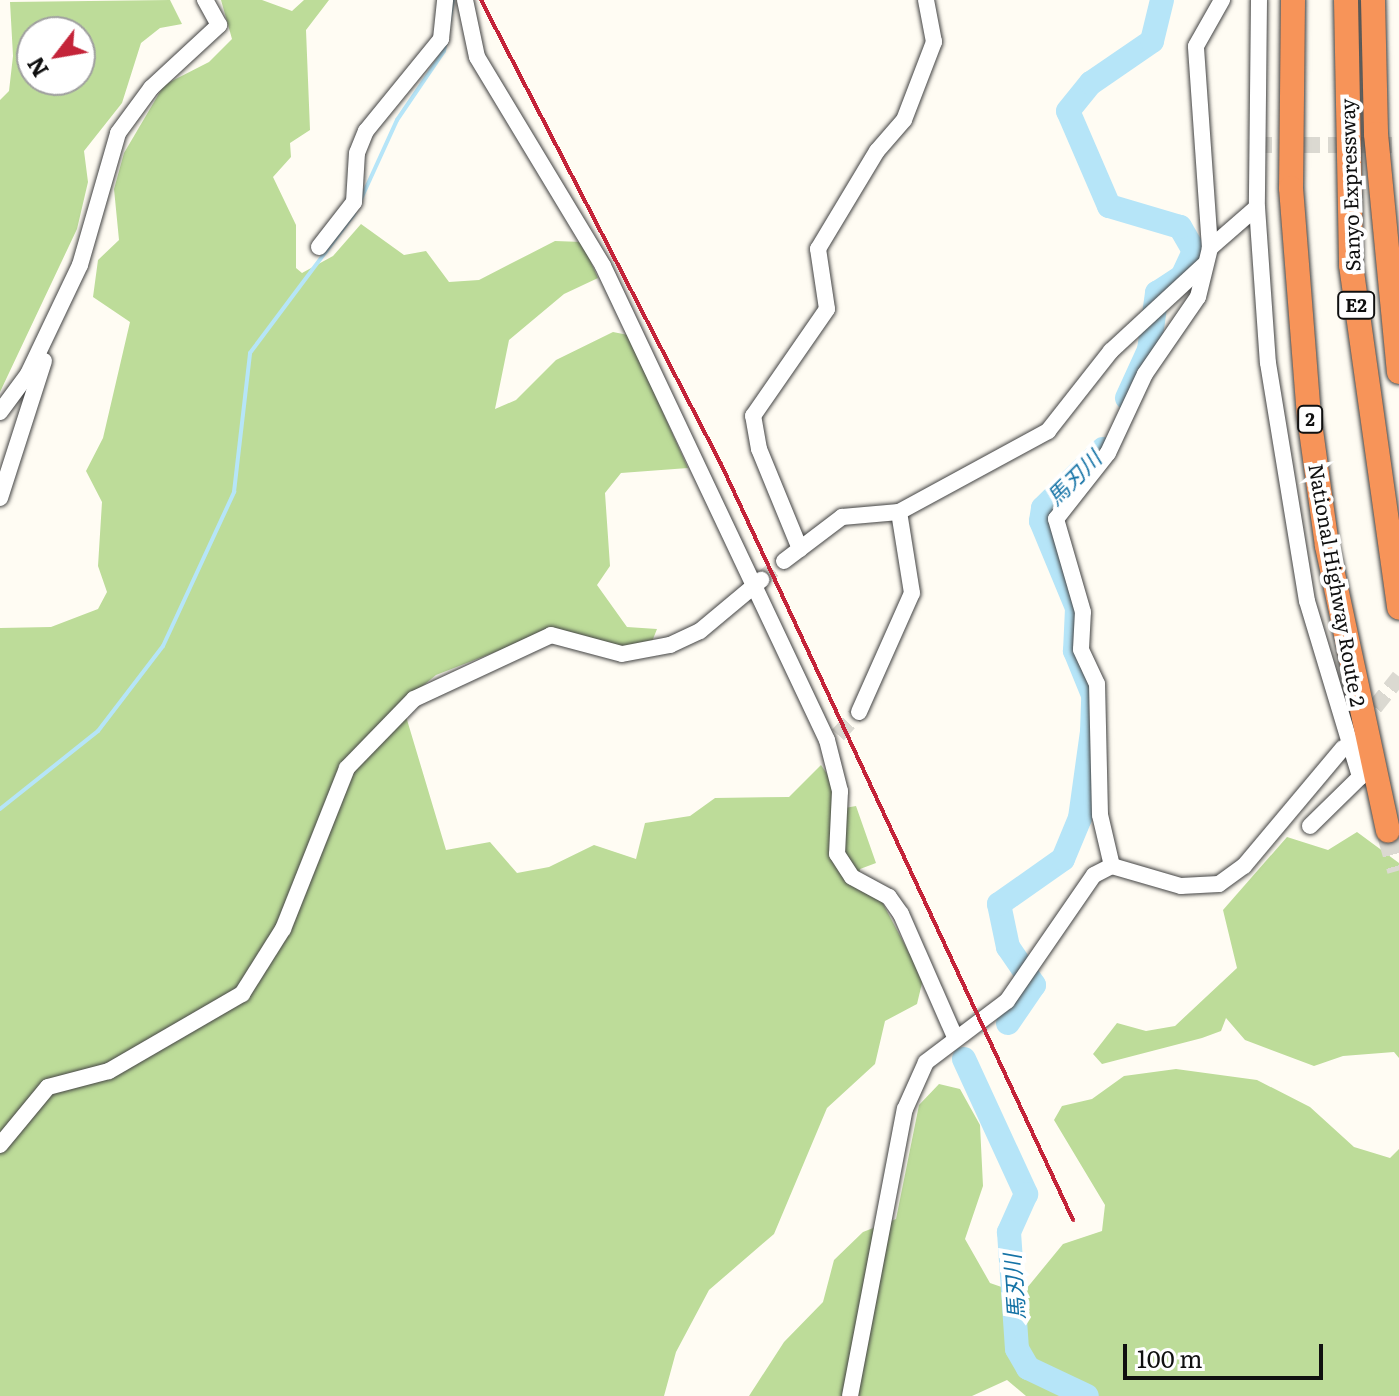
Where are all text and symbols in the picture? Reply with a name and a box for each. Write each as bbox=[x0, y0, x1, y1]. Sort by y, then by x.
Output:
north arrow bbox=[16, 16, 96, 96]
text: N bbox=[18, 51, 56, 84]
street label: Sanyo Expressway bbox=[1334, 98, 1364, 272]
road number: E2 bbox=[1336, 291, 1376, 319]
road number: 2 bbox=[1296, 405, 1324, 433]
water label: 馬刃川 bbox=[1040, 444, 1106, 510]
street label: National Highway Route 2 bbox=[1305, 462, 1371, 708]
water label: 馬刃川 bbox=[998, 1253, 1028, 1321]
scale bar bbox=[1127, 1328, 1327, 1378]
text: 100 m bbox=[1137, 1340, 1203, 1375]

